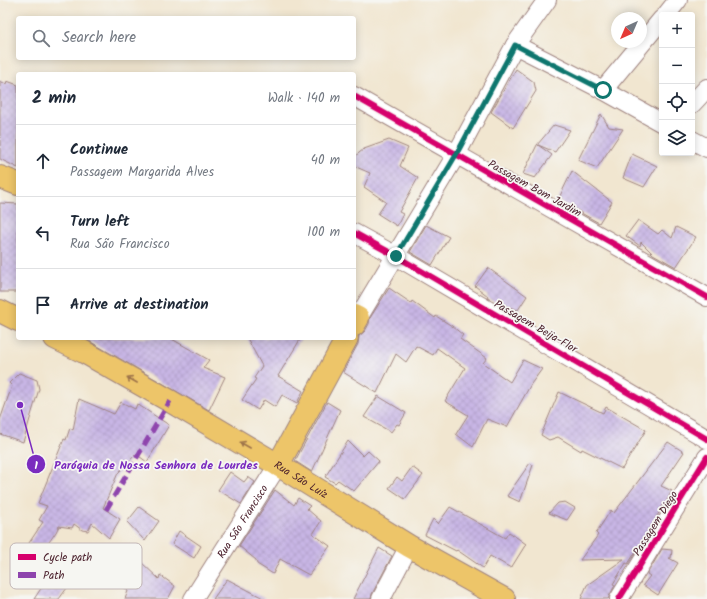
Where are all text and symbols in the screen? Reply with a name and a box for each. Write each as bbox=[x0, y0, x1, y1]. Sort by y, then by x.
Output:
north arrow bbox=[611, 12, 647, 48]
map controls bbox=[659, 12, 695, 156]
button: + bbox=[659, 12, 695, 48]
search box bbox=[16, 16, 356, 60]
text: Search here bbox=[62, 26, 136, 50]
icon: search bbox=[30, 27, 52, 49]
button: − bbox=[659, 48, 695, 84]
route start bbox=[594, 81, 612, 99]
button: locate bbox=[659, 84, 695, 120]
text: 2 min bbox=[32, 85, 76, 112]
text: Walk · 140 m bbox=[268, 88, 340, 109]
button: layers bbox=[659, 120, 695, 156]
text: Continue bbox=[70, 138, 128, 162]
icon: ahead bbox=[32, 150, 54, 172]
text: 40 m bbox=[311, 150, 340, 171]
street label: Passagem Bom Jardim bbox=[484, 156, 585, 222]
text: Passagem Margarida Alves bbox=[70, 162, 214, 183]
text: Turn left bbox=[70, 210, 130, 234]
icon: left bbox=[32, 222, 54, 244]
text: 100 m bbox=[307, 222, 340, 243]
text: Rua São Francisco bbox=[70, 234, 170, 255]
route end bbox=[387, 247, 405, 265]
text: Arrive at destination bbox=[70, 293, 209, 317]
icon: arrive bbox=[32, 294, 54, 316]
street label: Passagem Beija-Flor bbox=[490, 296, 582, 359]
one-way arrow bbox=[126, 375, 138, 383]
one-way arrow bbox=[239, 440, 251, 448]
callout: Paróquia de Nossa Senhora de Lourdes bbox=[26, 452, 266, 476]
text: 1 bbox=[34, 456, 38, 475]
text: Paróquia de Nossa Senhora de Lourdes bbox=[54, 456, 258, 475]
street label: Rua São Luíz bbox=[270, 457, 331, 504]
street label: Rua São Francisco bbox=[213, 481, 273, 562]
street label: Passagem Diego bbox=[629, 487, 683, 560]
legend bbox=[10, 543, 142, 589]
text: Cycle path bbox=[43, 549, 92, 567]
text: Path bbox=[43, 567, 64, 585]

